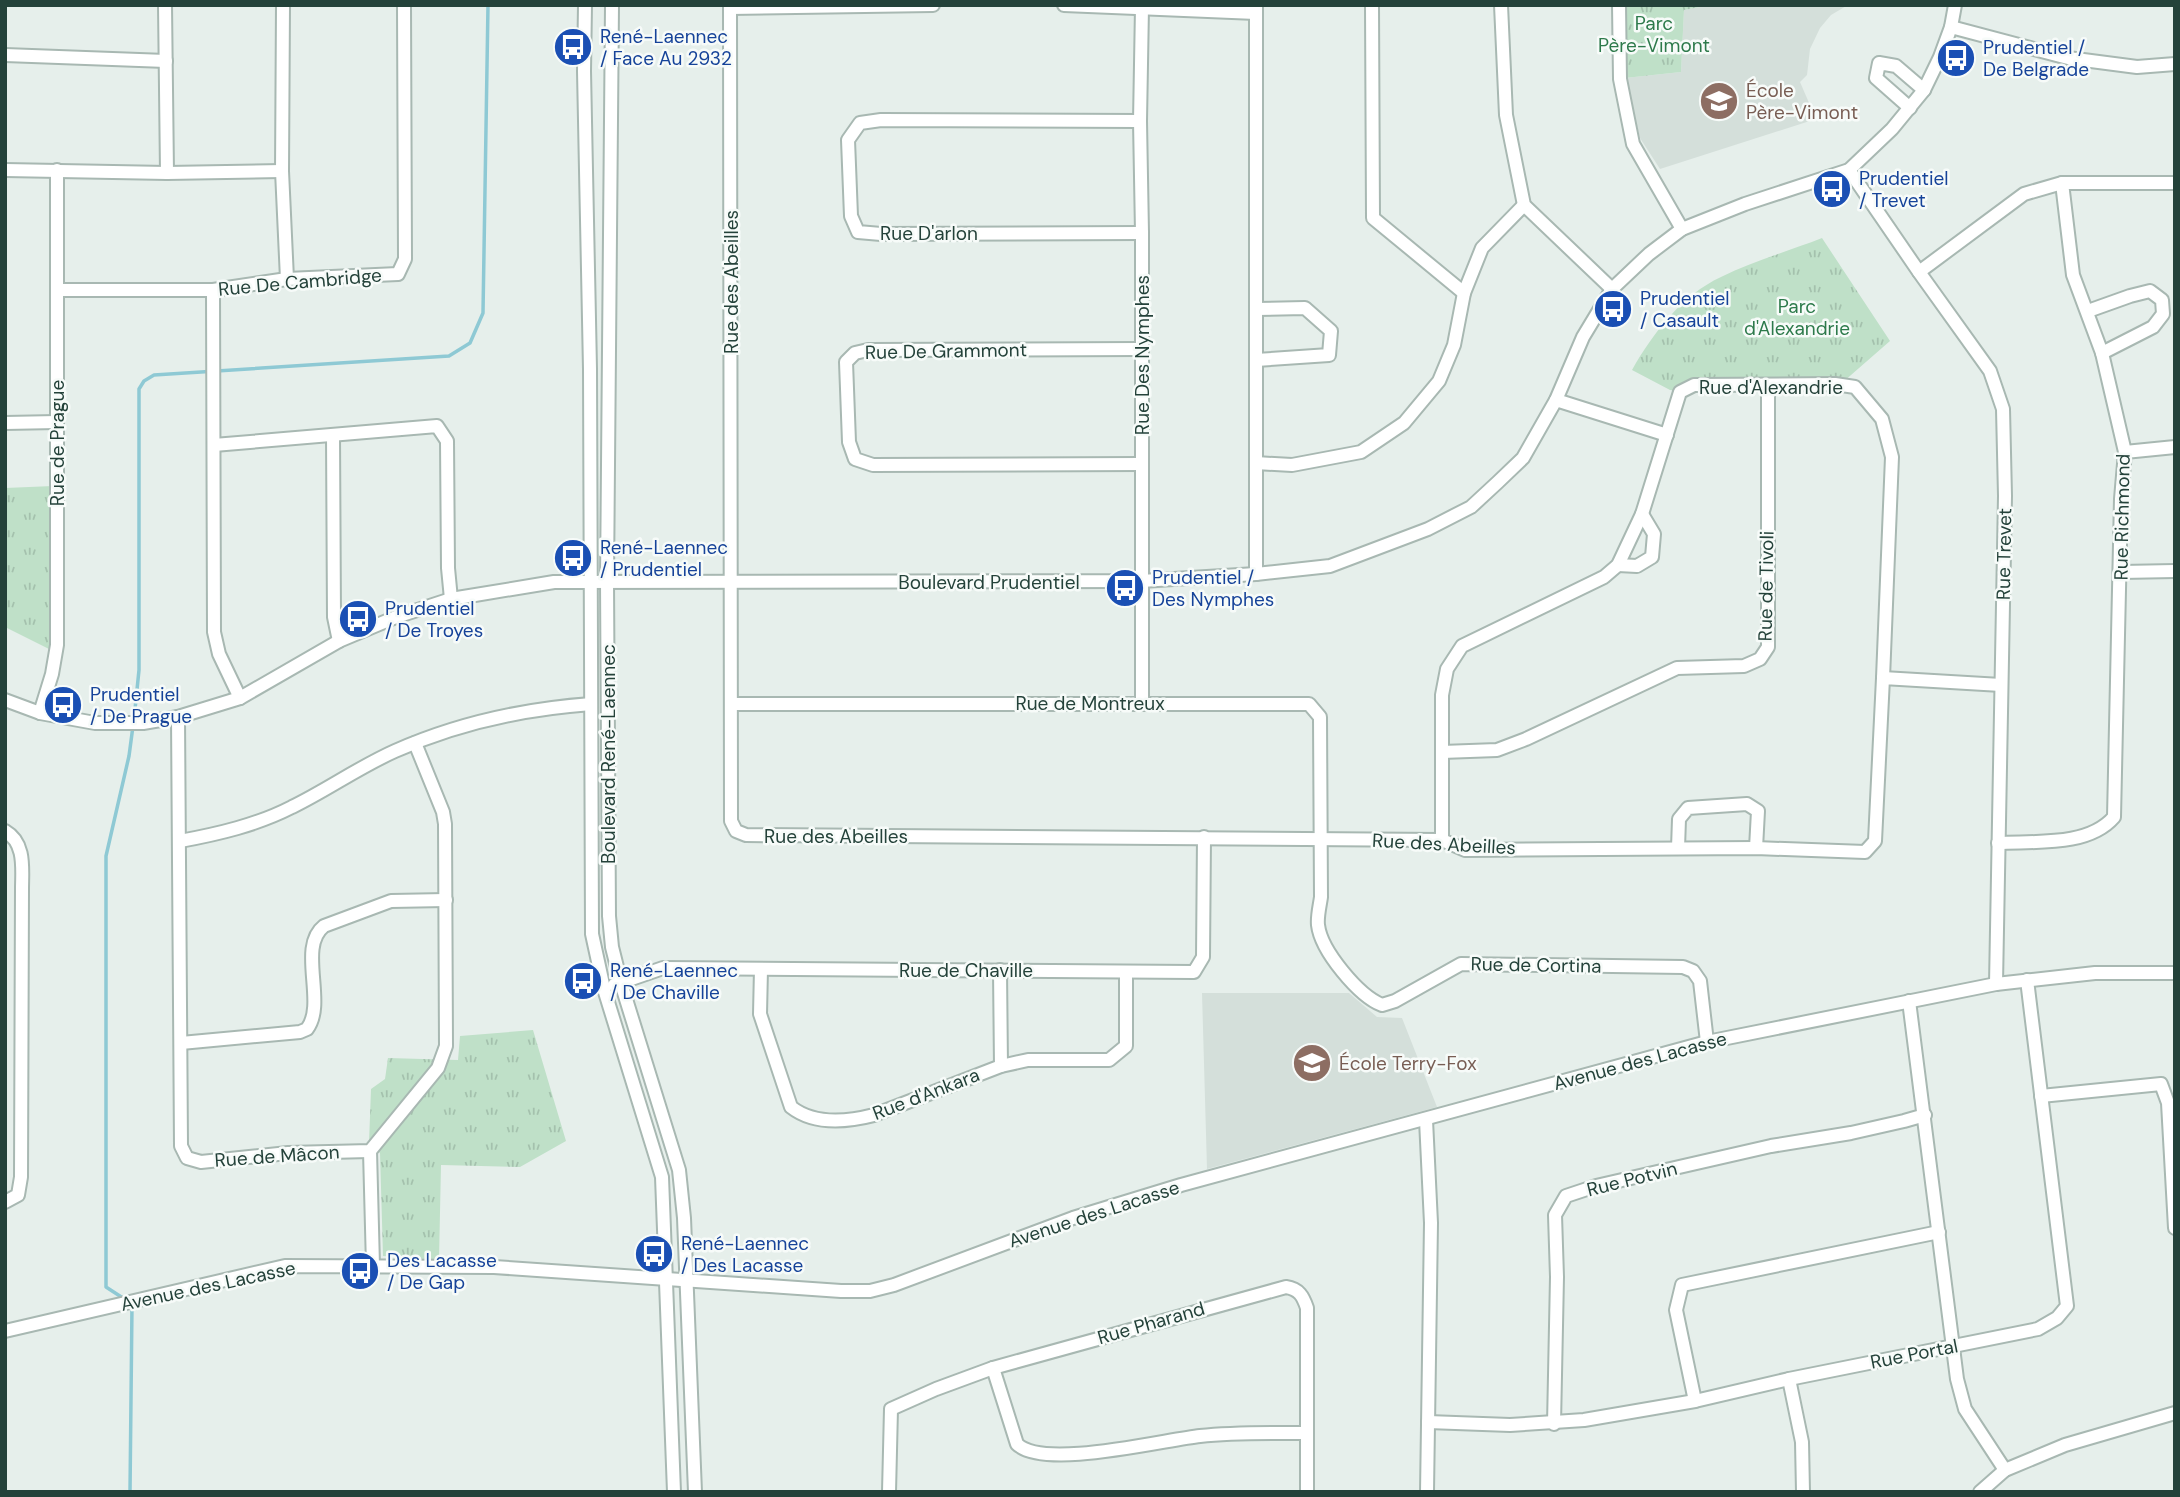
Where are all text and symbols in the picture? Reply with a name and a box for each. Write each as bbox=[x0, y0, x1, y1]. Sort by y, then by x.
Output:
park label: Parc Père-Vimont bbox=[1598, 11, 1710, 58]
place label: René-Laennec / Face Au 2932 bbox=[600, 24, 732, 71]
bus stop icon: René-Laennec / Face Au 2932 bbox=[552, 26, 594, 68]
place label: Prudentiel / De Belgrade bbox=[1983, 35, 2089, 82]
bus stop icon: Prudentiel / De Belgrade bbox=[1935, 37, 1977, 79]
place label: École Père-Vimont bbox=[1746, 78, 1858, 125]
school or university icon: École Père-Vimont bbox=[1698, 80, 1740, 122]
place label: Prudentiel / Trevet bbox=[1859, 166, 1949, 213]
bus stop icon: Prudentiel / Trevet bbox=[1811, 168, 1853, 210]
street label: Rue des Abeilles bbox=[719, 210, 744, 354]
street label: Rue D'arlon bbox=[880, 221, 978, 246]
street label: Rue De Cambridge bbox=[217, 262, 383, 302]
street label: Rue Des Nymphes bbox=[1130, 275, 1155, 435]
place label: Prudentiel / Casault bbox=[1640, 286, 1730, 333]
bus stop icon: Prudentiel / Casault bbox=[1592, 288, 1634, 330]
park label: Parc d'Alexandrie bbox=[1744, 294, 1850, 341]
street label: Rue De Grammont bbox=[865, 337, 1027, 365]
street label: Rue d'Alexandrie bbox=[1699, 375, 1843, 400]
street label: Rue de Prague bbox=[45, 380, 70, 506]
street label: Rue Richmond bbox=[2108, 453, 2136, 581]
street label: Rue Trevet bbox=[1991, 508, 2017, 600]
street label: Rue de Tivoli bbox=[1753, 530, 1779, 642]
place label: René-Laennec / Prudentiel bbox=[600, 535, 728, 582]
bus stop icon: René-Laennec / Prudentiel bbox=[552, 537, 594, 579]
place label: Prudentiel / Des Nymphes bbox=[1152, 565, 1274, 612]
bus stop icon: Prudentiel / Des Nymphes bbox=[1104, 567, 1146, 609]
street label: Boulevard Prudentiel bbox=[898, 570, 1080, 595]
place label: Prudentiel / De Troyes bbox=[385, 596, 483, 643]
bus stop icon: Prudentiel / De Troyes bbox=[337, 598, 379, 640]
street label: Boulevard René-Laennec bbox=[596, 644, 621, 864]
place label: Prudentiel / De Prague bbox=[90, 682, 192, 729]
bus stop icon: Prudentiel / De Prague bbox=[42, 684, 84, 726]
street label: Rue de Montreux bbox=[1015, 691, 1165, 716]
street label: Rue des Abeilles bbox=[764, 824, 908, 849]
street label: Rue des Abeilles bbox=[1371, 828, 1517, 860]
street label: Rue de Cortina bbox=[1470, 951, 1602, 979]
place label: René-Laennec / De Chaville bbox=[610, 958, 738, 1005]
street label: Rue de Chaville bbox=[899, 958, 1033, 983]
bus stop icon: René-Laennec / De Chaville bbox=[562, 960, 604, 1002]
street label: Avenue des Lacasse bbox=[1551, 1026, 1729, 1096]
school or university icon: École Terry-Fox bbox=[1291, 1042, 1333, 1084]
place label: École Terry-Fox bbox=[1339, 1051, 1477, 1076]
street label: Rue d'Ankara bbox=[869, 1062, 983, 1126]
street label: Rue de Mâcon bbox=[214, 1139, 340, 1173]
street label: Rue Potvin bbox=[1584, 1156, 1680, 1202]
street label: Avenue des Lacasse bbox=[1005, 1175, 1183, 1253]
place label: René-Laennec / Des Lacasse bbox=[681, 1231, 809, 1278]
bus stop icon: René-Laennec / Des Lacasse bbox=[633, 1233, 675, 1275]
place label: Des Lacasse / De Gap bbox=[387, 1248, 497, 1295]
bus stop icon: Des Lacasse / De Gap bbox=[339, 1250, 381, 1292]
street label: Avenue des Lacasse bbox=[118, 1255, 298, 1317]
street label: Rue Pharand bbox=[1094, 1296, 1208, 1350]
street label: Rue Portal bbox=[1868, 1333, 1960, 1375]

